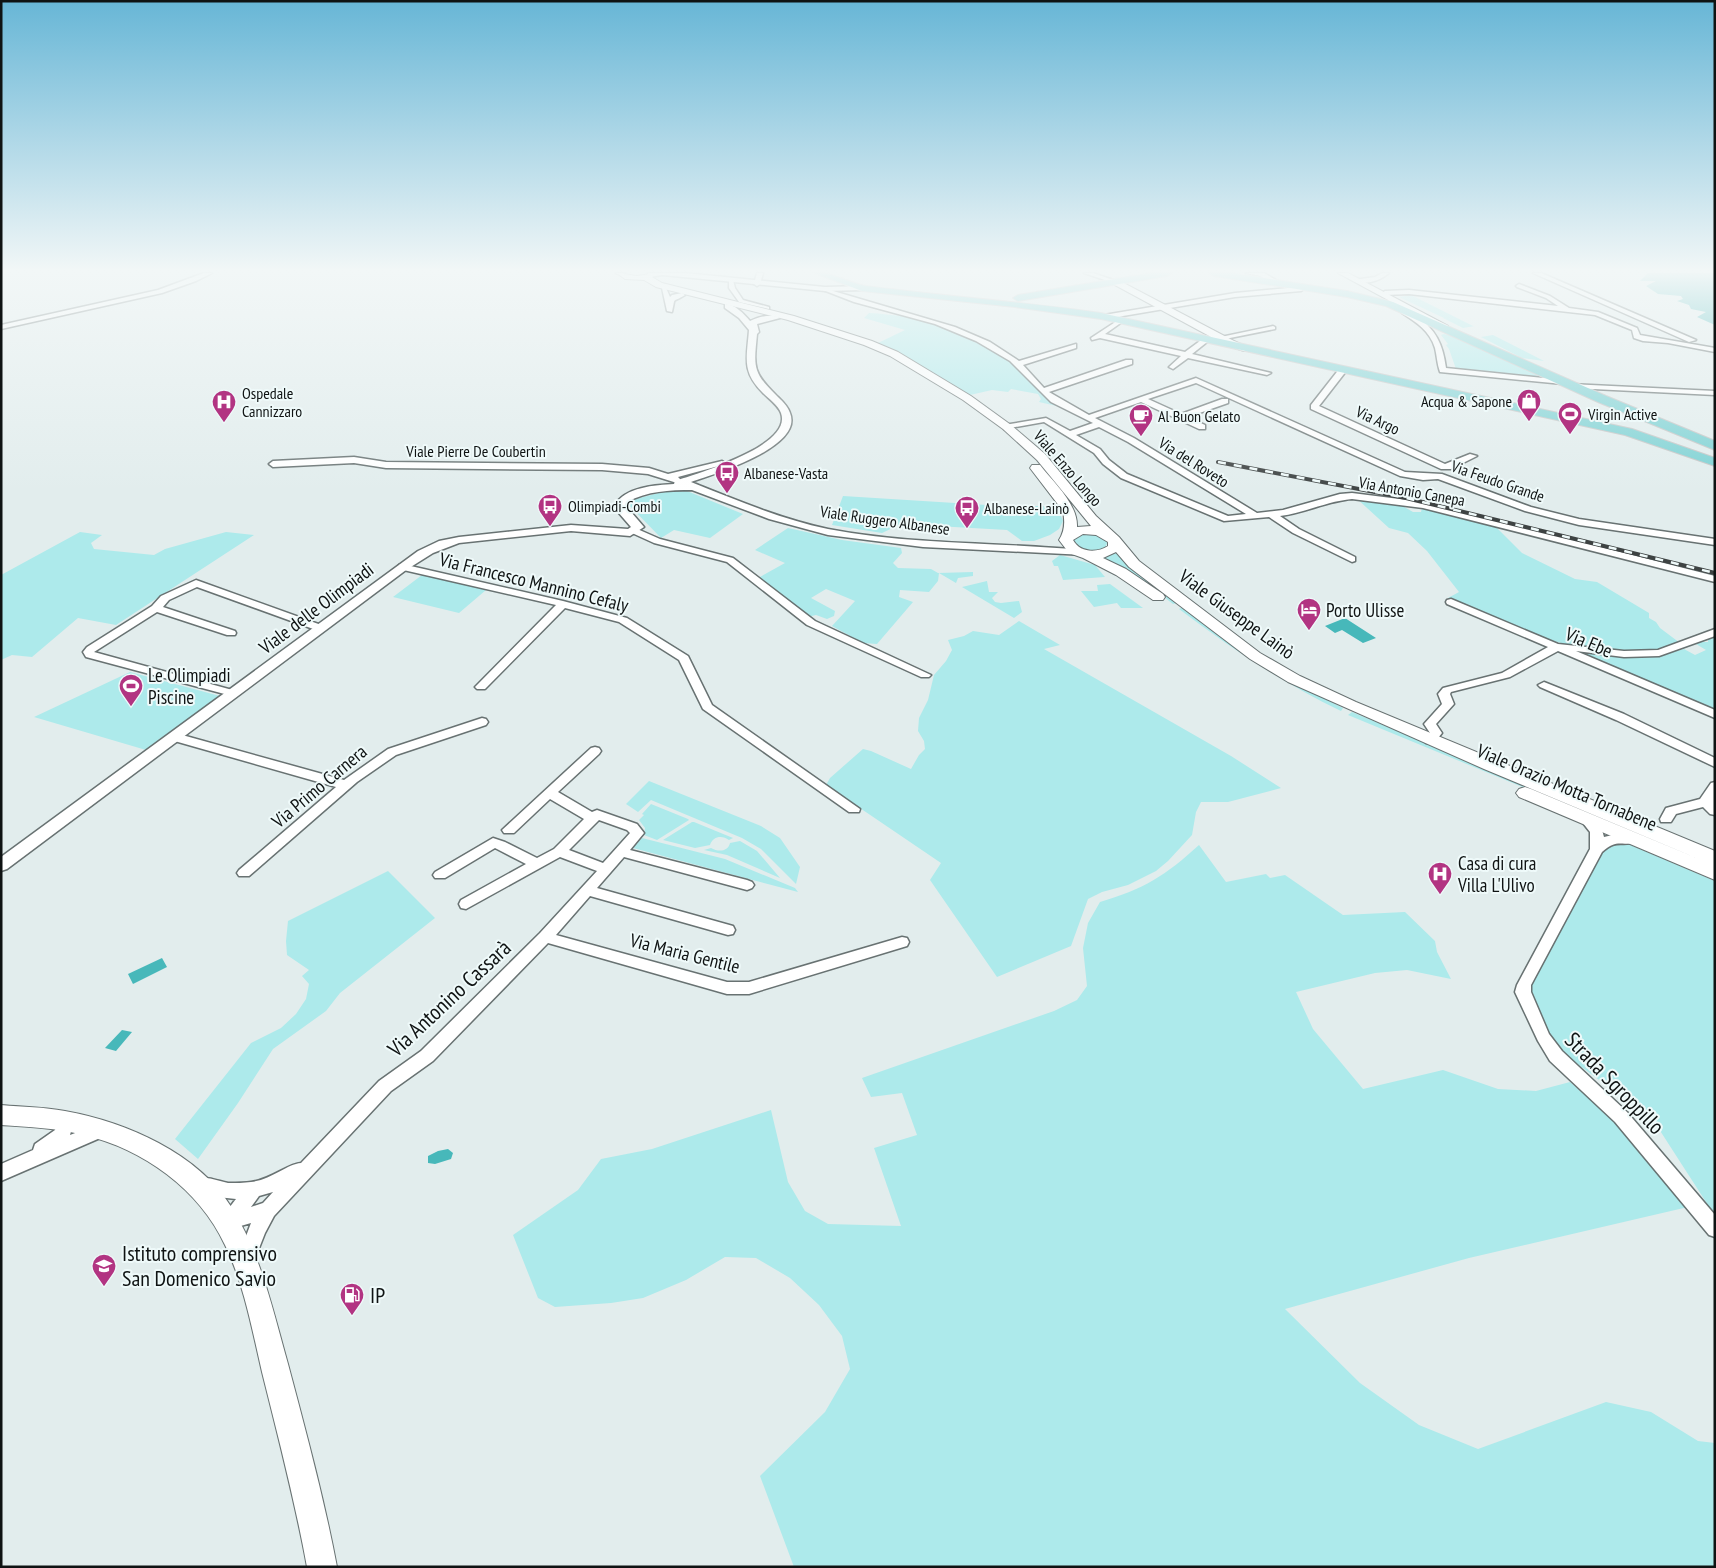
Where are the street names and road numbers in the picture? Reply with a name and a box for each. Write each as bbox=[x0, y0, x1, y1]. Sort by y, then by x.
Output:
street label: Via Argo bbox=[1352, 401, 1403, 439]
street label: Viale Enzo Longo bbox=[1029, 425, 1107, 510]
street label: Via del Roveto bbox=[1154, 432, 1233, 491]
street label: Viale Pierre De Coubertin bbox=[405, 441, 546, 461]
street label: Via Feudo Grande bbox=[1448, 455, 1547, 506]
street label: Via Antonio Canepa bbox=[1356, 472, 1467, 510]
street label: Viale Ruggero Albanese bbox=[818, 501, 951, 539]
street label: Via Francesco Mannino Cefaly bbox=[436, 547, 632, 617]
street label: Viale delle Olimpiadi bbox=[253, 557, 378, 660]
street label: Viale Giuseppe Lainò bbox=[1174, 563, 1300, 664]
street label: Via Ebe bbox=[1561, 621, 1616, 663]
street label: Viale Orazio Motta Tornabene bbox=[1472, 738, 1661, 836]
street label: Via Primo Carnera bbox=[266, 739, 371, 833]
street label: Via Maria Gentile bbox=[627, 928, 743, 978]
street label: Via Antonino Cassarà bbox=[381, 934, 517, 1063]
street label: Strada Sgroppillo bbox=[1559, 1026, 1671, 1140]

